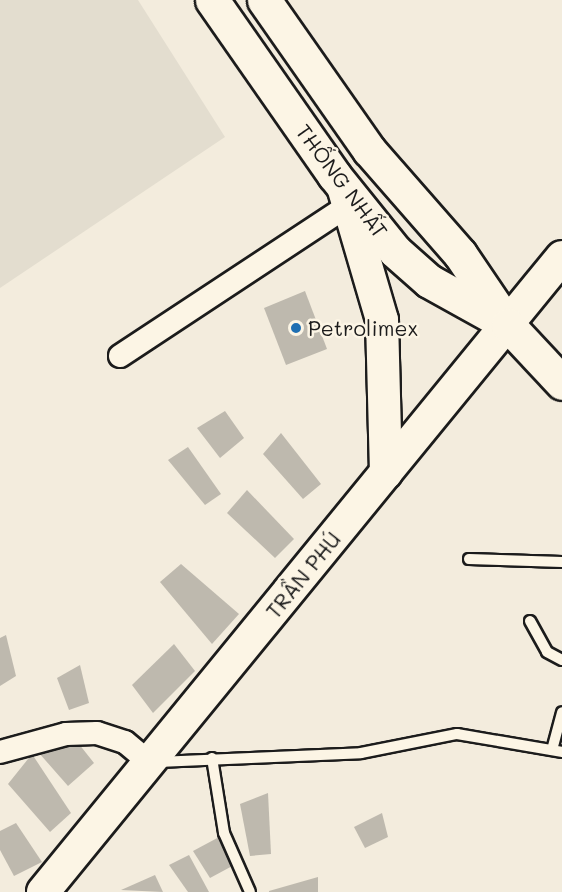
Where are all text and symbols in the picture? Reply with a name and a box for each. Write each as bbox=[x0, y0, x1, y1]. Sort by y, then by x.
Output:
street label: THỐNG NHẤT bbox=[291, 119, 393, 243]
place label: Petrolimex bbox=[308, 315, 418, 341]
marker: Petrolimex bbox=[289, 321, 303, 335]
street label: TRẦN PHÚ bbox=[261, 527, 345, 623]

